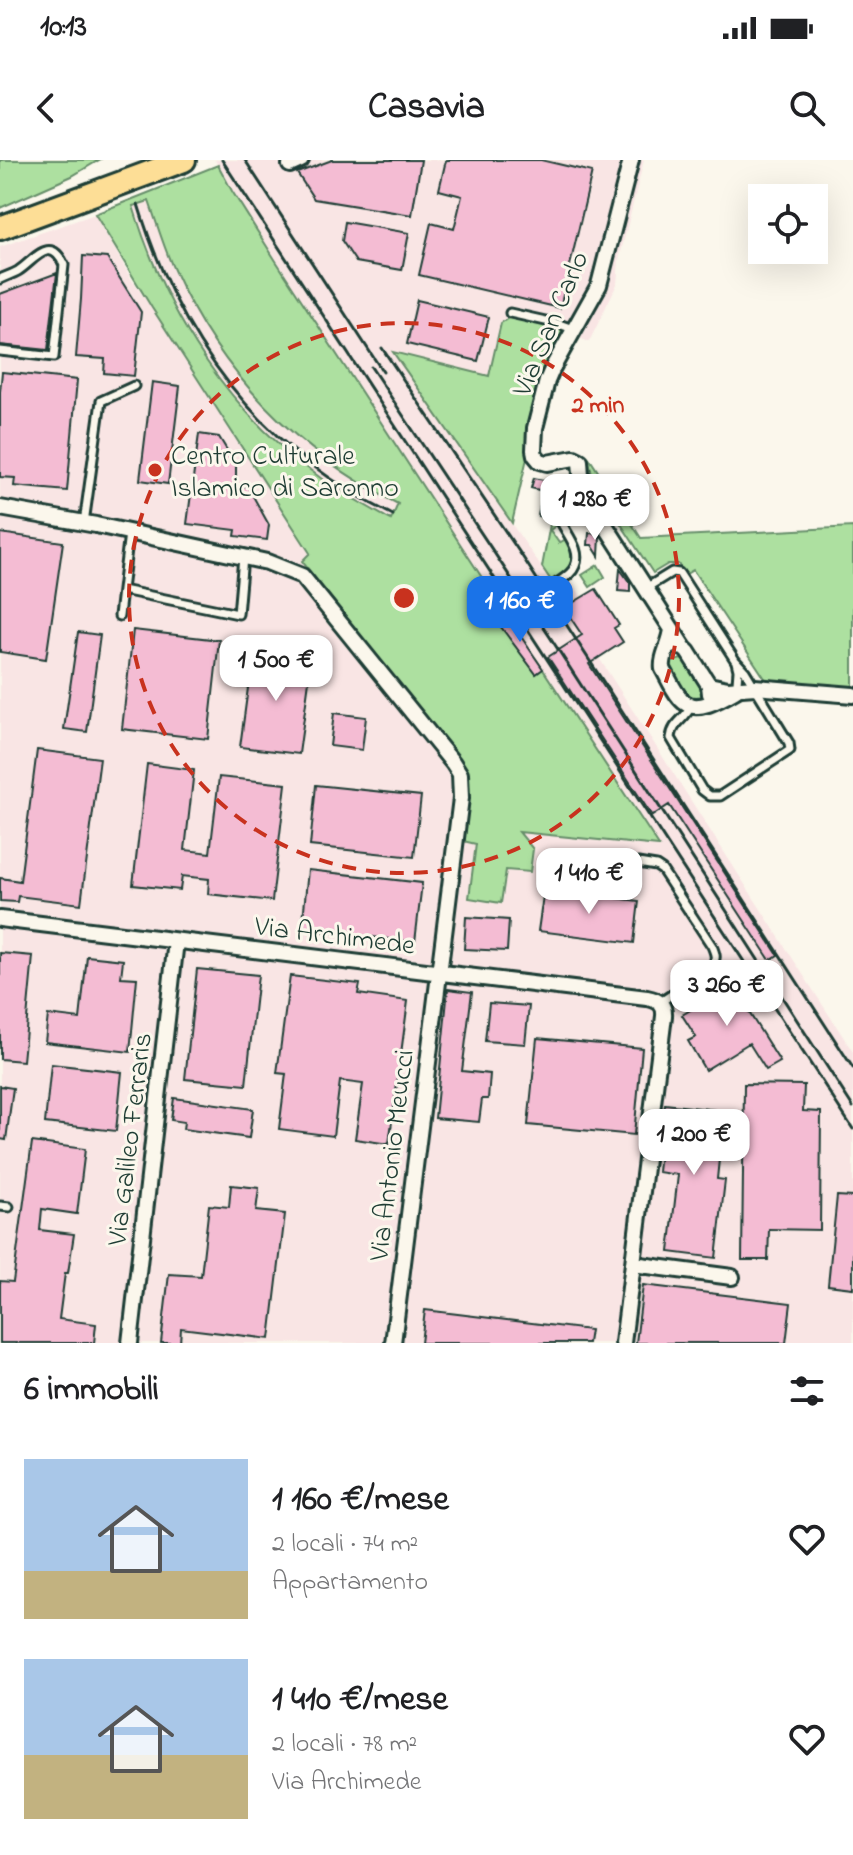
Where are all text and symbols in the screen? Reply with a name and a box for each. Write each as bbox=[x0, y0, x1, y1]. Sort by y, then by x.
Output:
text: 10:13 bbox=[40, 6, 87, 50]
text: Casavia bbox=[368, 82, 485, 135]
icon: back bbox=[24, 86, 68, 130]
icon: search bbox=[785, 86, 829, 130]
map controls bbox=[748, 184, 828, 264]
button: locate bbox=[748, 184, 828, 264]
street label: Via San Carlo bbox=[503, 245, 601, 404]
text: 2 min bbox=[571, 389, 625, 424]
place label: Centro Culturale Islamico di Saronno bbox=[171, 437, 399, 510]
marker: Centro Culturale Islamico di Saronno bbox=[146, 461, 164, 479]
pin: 1 280 € bbox=[521, 474, 669, 542]
text: 1 280 € bbox=[558, 481, 632, 519]
pin: 1 160 € bbox=[446, 576, 594, 644]
text: 1 160 € bbox=[485, 583, 555, 621]
centre of rings bbox=[390, 584, 418, 612]
pin: 1 500 € bbox=[202, 635, 350, 703]
text: 1 500 € bbox=[238, 642, 314, 680]
pin: 1 410 € bbox=[515, 848, 663, 916]
text: 1 410 € bbox=[554, 855, 624, 893]
street label: Via Archimede bbox=[251, 907, 417, 968]
pin: 3 260 € bbox=[653, 960, 801, 1028]
text: 3 260 € bbox=[688, 967, 766, 1005]
street label: Via Galileo Ferraris bbox=[98, 1031, 165, 1249]
street label: Via Antonio Meucci bbox=[360, 1047, 427, 1264]
pin: 1 200 € bbox=[620, 1109, 768, 1177]
text: 1 200 € bbox=[657, 1116, 731, 1154]
text: 6 immobili bbox=[24, 1366, 159, 1416]
icon: filters bbox=[785, 1369, 829, 1413]
text: 1 160 €/mese bbox=[272, 1476, 449, 1526]
icon: home bbox=[88, 1491, 184, 1587]
icon: heart bbox=[785, 1517, 829, 1561]
text: 2 locali · 74 m² bbox=[272, 1526, 418, 1564]
text: Appartamento bbox=[272, 1564, 428, 1602]
text: 1 410 €/mese bbox=[272, 1676, 448, 1726]
icon: home bbox=[88, 1691, 184, 1787]
icon: heart bbox=[785, 1717, 829, 1761]
text: 2 locali · 78 m² bbox=[272, 1726, 417, 1764]
text: Via Archimede bbox=[272, 1764, 421, 1802]

